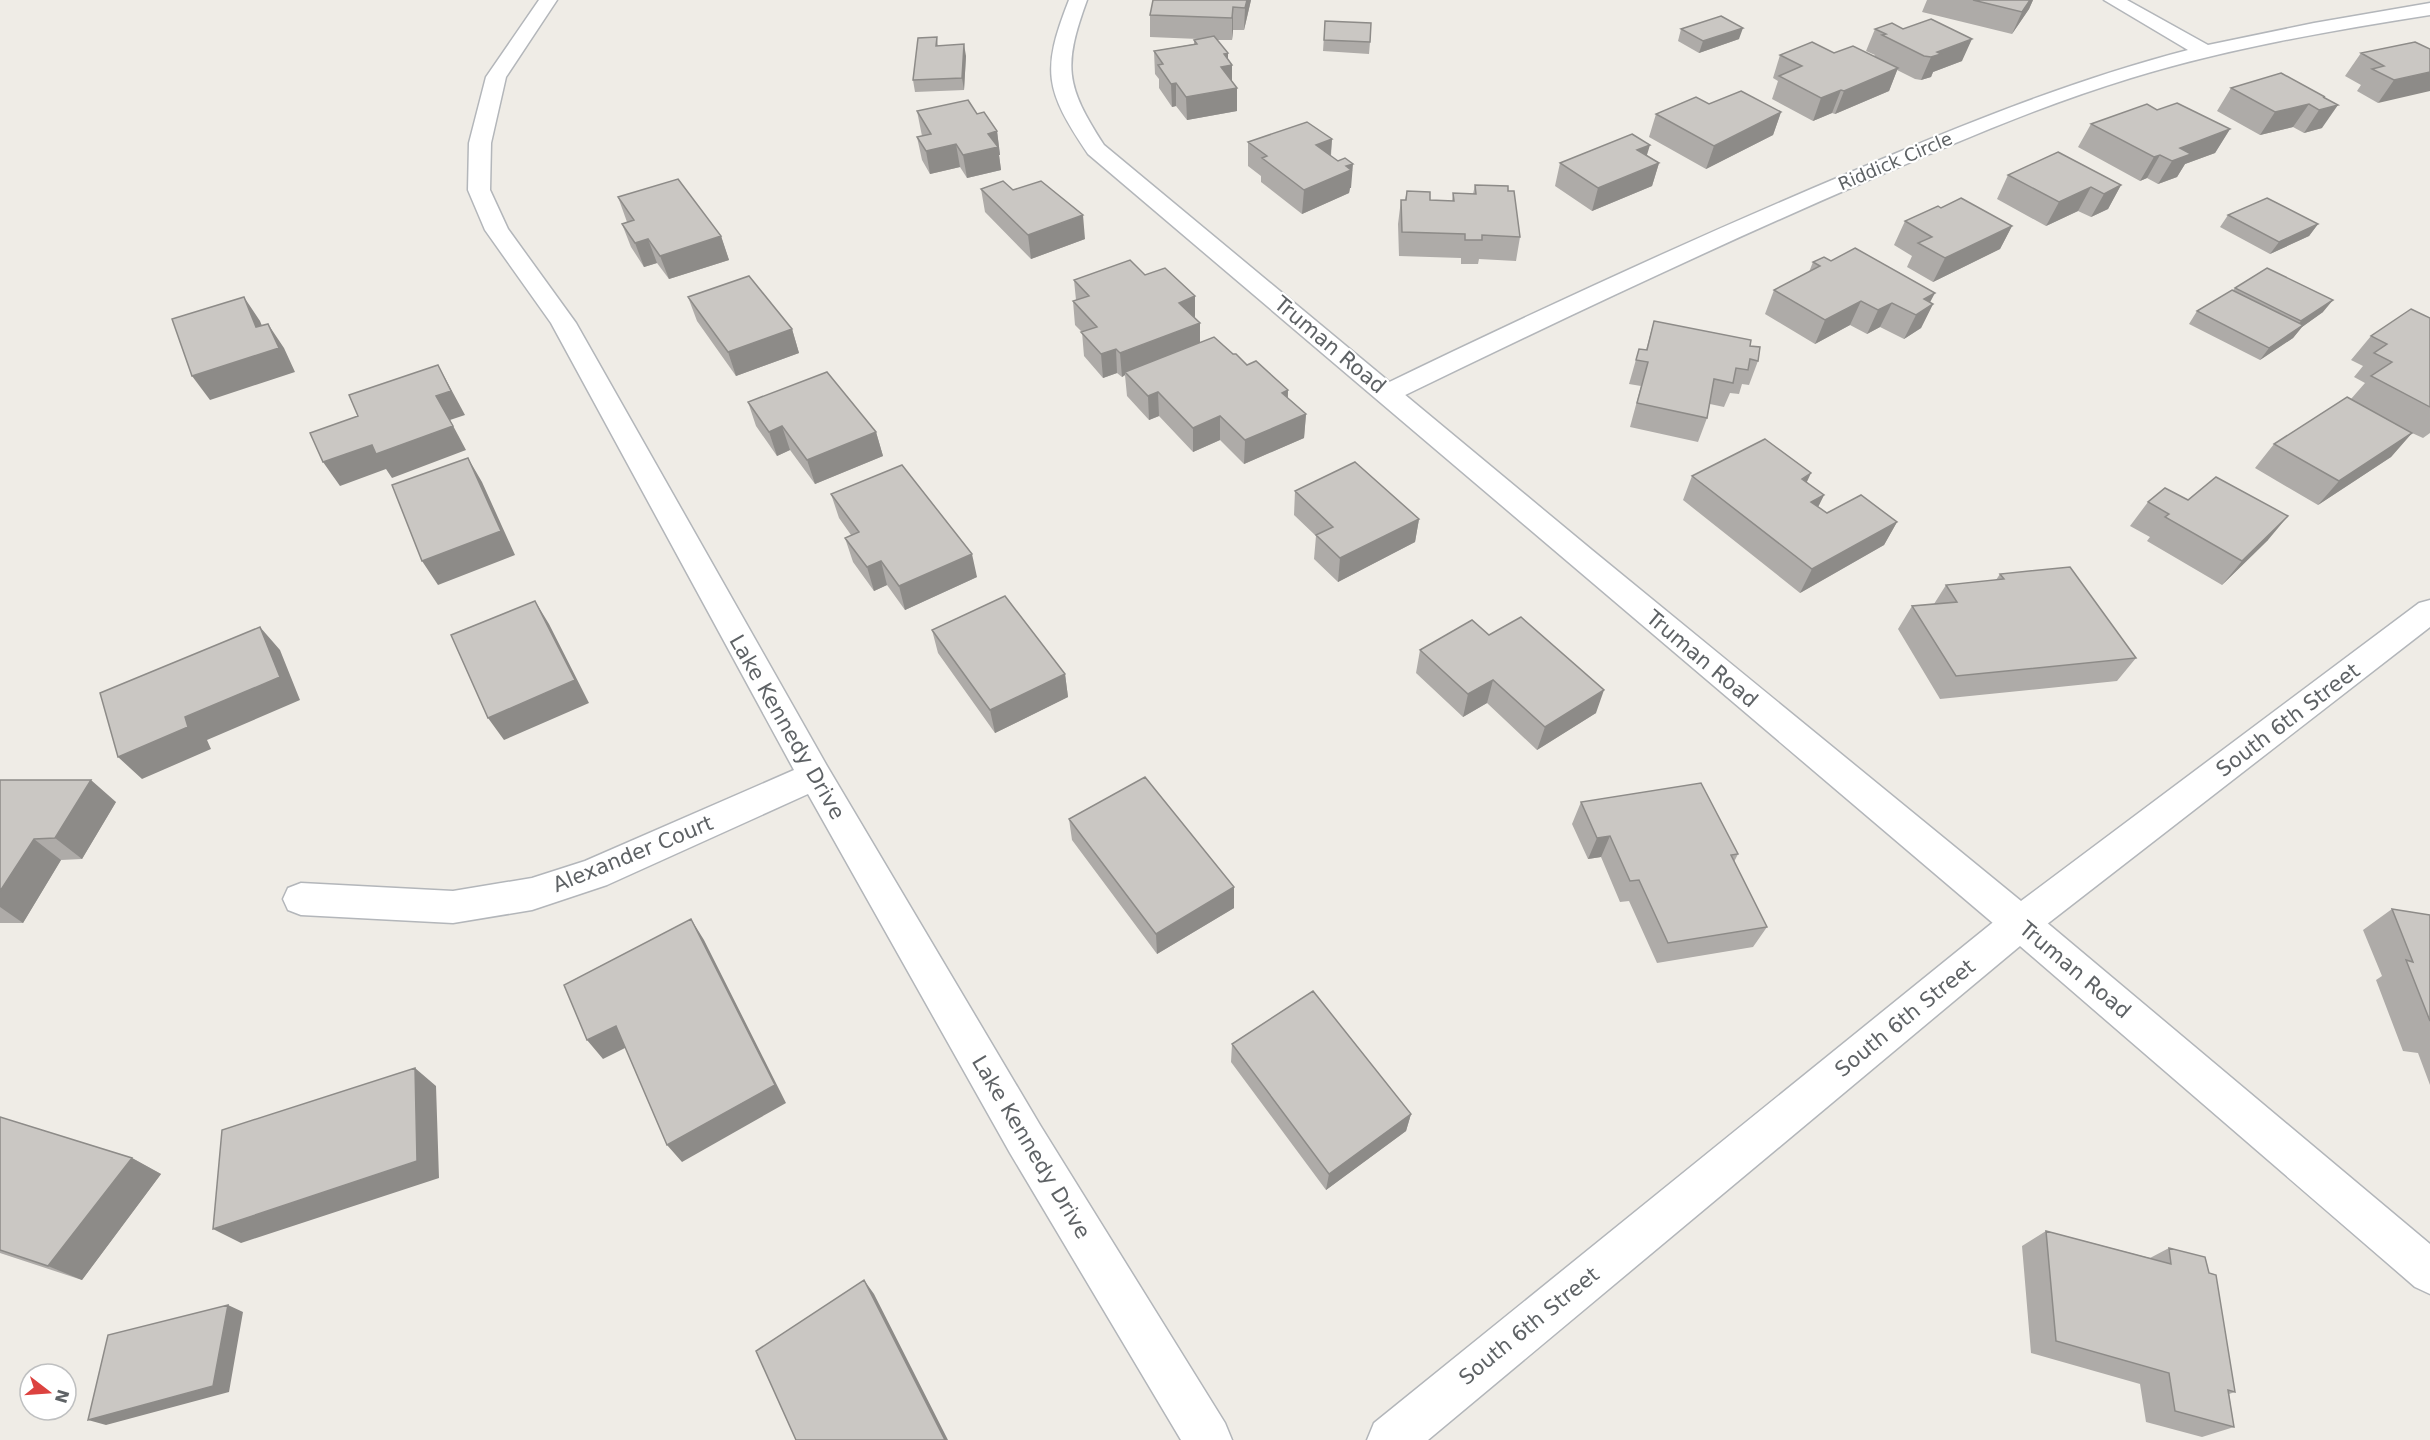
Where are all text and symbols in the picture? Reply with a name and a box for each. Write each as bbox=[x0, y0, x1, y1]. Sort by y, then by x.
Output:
street label: Riddick Circle bbox=[1835, 128, 1955, 194]
street label: Truman Road bbox=[1269, 291, 1390, 398]
street label: Truman Road bbox=[1641, 605, 1762, 712]
street label: Lake Kennedy Drive bbox=[724, 630, 850, 824]
street label: South 6th Street bbox=[2212, 658, 2364, 782]
street label: Alexander Court bbox=[549, 811, 717, 897]
street label: Truman Road bbox=[2014, 916, 2135, 1023]
street label: South 6th Street bbox=[1830, 954, 1980, 1082]
street label: Lake Kennedy Drive bbox=[967, 1051, 1095, 1243]
street label: South 6th Street bbox=[1454, 1262, 1604, 1390]
north arrow bbox=[18, 1362, 78, 1422]
text: N bbox=[51, 1387, 73, 1405]

